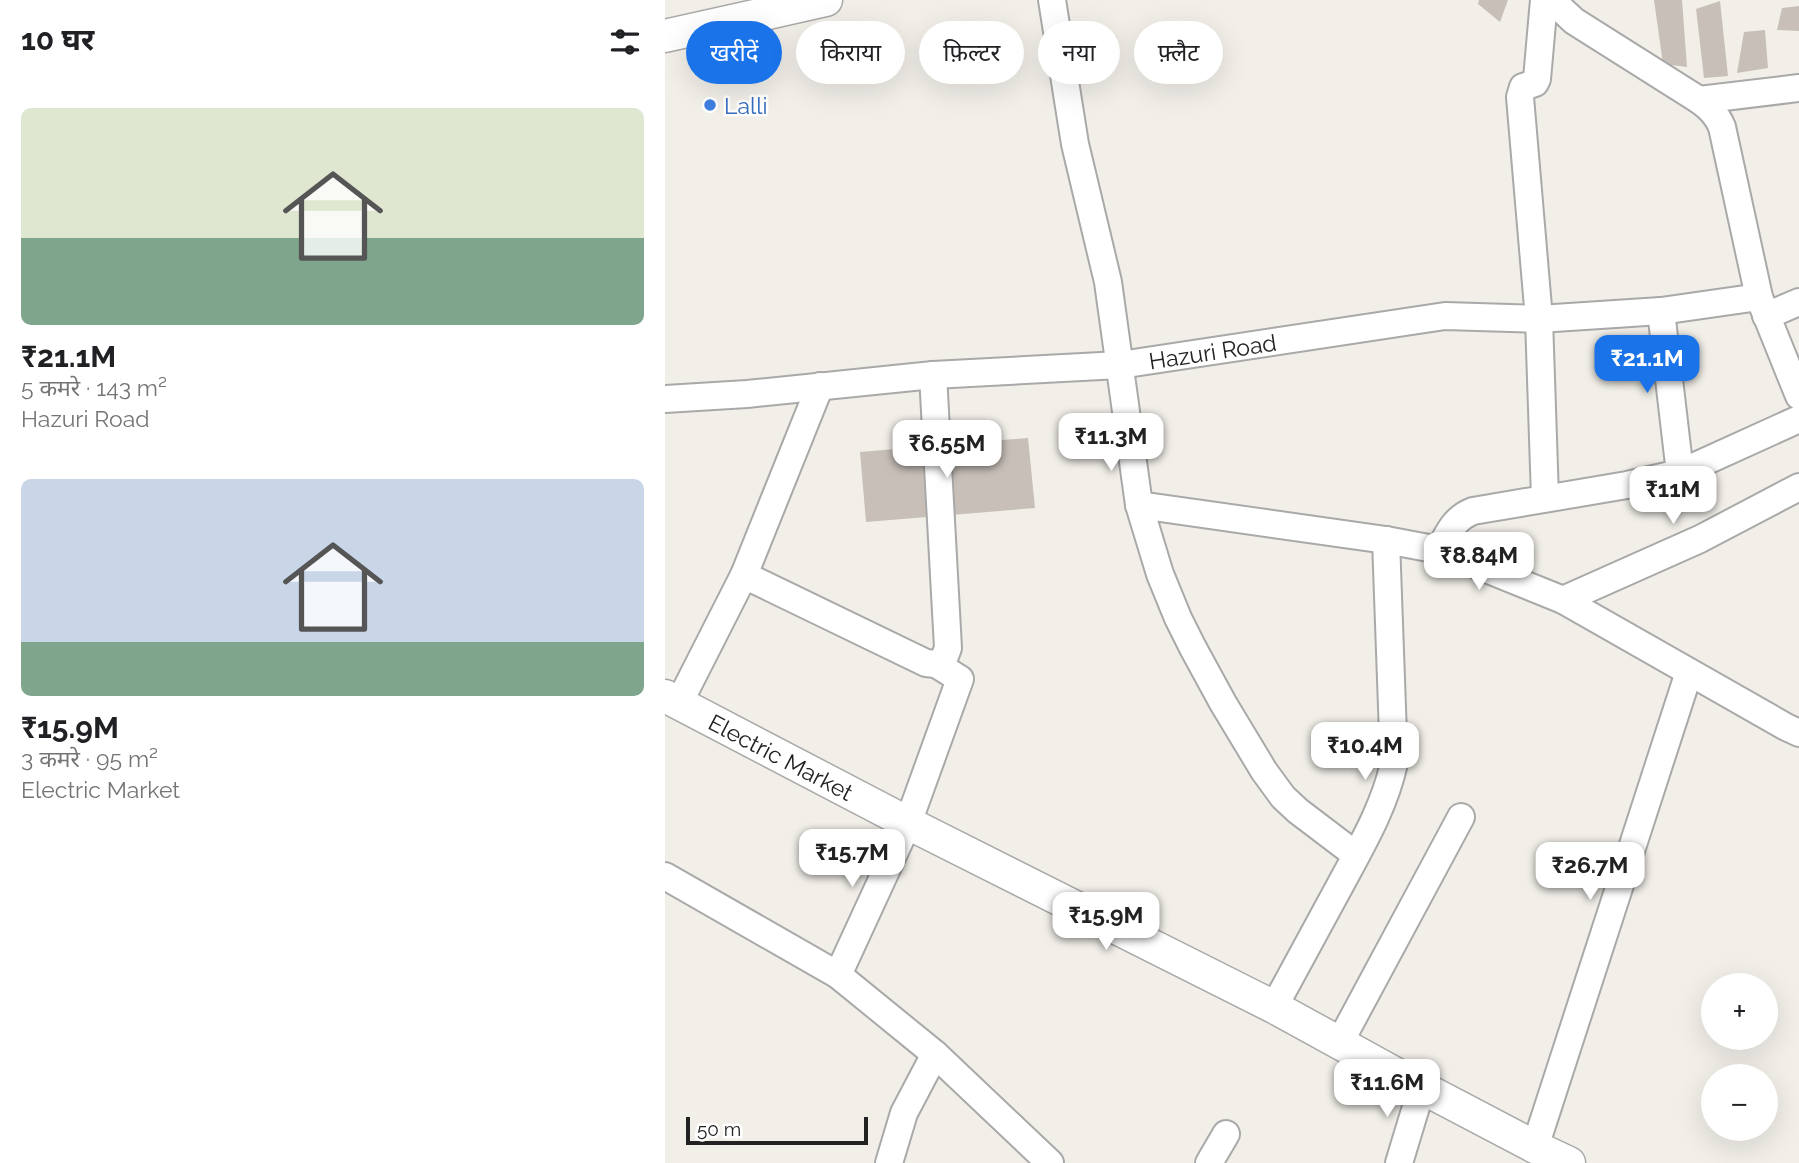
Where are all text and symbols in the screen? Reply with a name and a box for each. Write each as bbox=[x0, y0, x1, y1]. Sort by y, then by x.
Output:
chip: खरीदें bbox=[686, 21, 782, 84]
chip: किराया bbox=[796, 21, 905, 84]
chip: फ़िल्टर bbox=[919, 21, 1024, 84]
chip: नया bbox=[1038, 21, 1120, 84]
chip: फ़्लैट bbox=[1134, 21, 1223, 84]
text: 10 घर bbox=[21, 22, 94, 57]
icon: filters bbox=[606, 23, 644, 61]
place label: Lalli bbox=[724, 92, 767, 119]
marker: Lalli bbox=[702, 97, 718, 113]
icon: home bbox=[270, 153, 396, 279]
street label: Hazuri Road bbox=[1147, 328, 1278, 374]
pin: ₹21.1M bbox=[1590, 336, 1704, 395]
text: ₹21.1M bbox=[21, 339, 116, 374]
text: ₹21.1M bbox=[1610, 344, 1684, 371]
text: 5 कमरे · 143 m² bbox=[21, 374, 167, 401]
text: Hazuri Road bbox=[21, 405, 150, 432]
pin: ₹11.3M bbox=[1054, 414, 1168, 473]
pin: ₹6.55M bbox=[890, 420, 1004, 480]
text: ₹11.3M bbox=[1075, 422, 1147, 449]
text: ₹6.55M bbox=[909, 429, 985, 456]
pin: ₹11M bbox=[1632, 466, 1714, 526]
text: ₹11M bbox=[1646, 475, 1700, 502]
icon: home bbox=[270, 524, 396, 650]
pin: ₹8.84M bbox=[1422, 532, 1536, 592]
text: ₹8.84M bbox=[1440, 541, 1518, 568]
street label: Electric Market bbox=[704, 708, 858, 806]
text: ₹15.9M bbox=[21, 710, 119, 745]
pin: ₹10.4M bbox=[1308, 722, 1422, 782]
text: ₹10.4M bbox=[1327, 731, 1403, 758]
text: 3 कमरे · 95 m² bbox=[21, 745, 158, 772]
text: Electric Market bbox=[21, 776, 180, 803]
pin: ₹15.7M bbox=[795, 830, 909, 889]
text: ₹15.7M bbox=[815, 838, 889, 865]
pin: ₹26.7M bbox=[1533, 842, 1647, 902]
text: ₹26.7M bbox=[1552, 851, 1628, 878]
pin: ₹15.9M bbox=[1049, 892, 1163, 952]
text: ₹15.9M bbox=[1068, 901, 1144, 928]
map controls bbox=[1701, 973, 1778, 1141]
button: + bbox=[1701, 973, 1778, 1050]
pin: ₹11.6M bbox=[1330, 1060, 1444, 1119]
button: − bbox=[1701, 1064, 1778, 1141]
text: ₹11.6M bbox=[1350, 1068, 1424, 1095]
scale bar bbox=[686, 1114, 868, 1146]
text: 50 m bbox=[697, 1118, 741, 1140]

